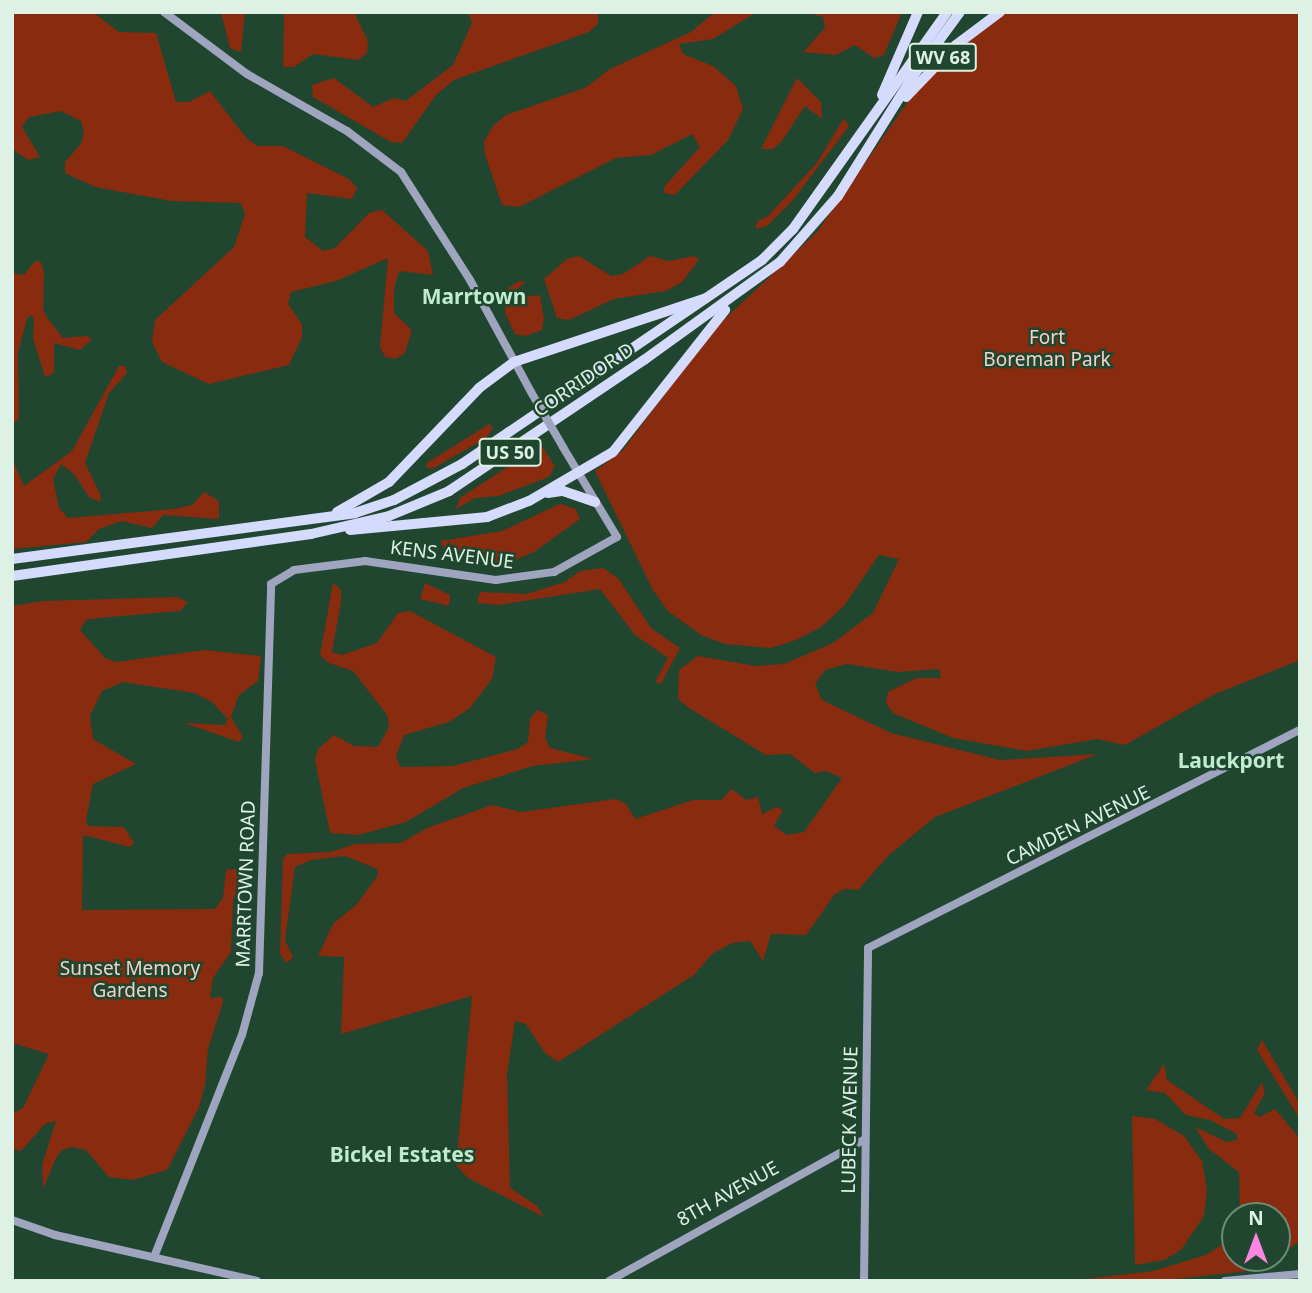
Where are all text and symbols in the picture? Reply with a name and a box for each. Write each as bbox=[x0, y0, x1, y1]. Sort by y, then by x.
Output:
road number: WV 68 bbox=[908, 42, 978, 72]
district label: Marrtown bbox=[422, 283, 526, 309]
park label: Fort Boreman Park bbox=[983, 327, 1111, 371]
street label: CORRIDOR D bbox=[530, 338, 638, 422]
road number: US 50 bbox=[478, 438, 542, 466]
street label: KENS AVENUE bbox=[389, 536, 515, 574]
district label: Lauckport bbox=[1178, 747, 1284, 773]
street label: CAMDEN AVENUE bbox=[1002, 781, 1154, 871]
street label: MARRTOWN ROAD bbox=[232, 800, 260, 968]
park label: Sunset Memory Gardens bbox=[60, 958, 200, 1002]
street label: LUBECK AVENUE bbox=[837, 1046, 863, 1194]
district label: Bickel Estates bbox=[330, 1141, 474, 1167]
street label: 8TH AVENUE bbox=[673, 1157, 783, 1231]
north arrow bbox=[1221, 1202, 1291, 1272]
text: N bbox=[1248, 1205, 1264, 1231]

